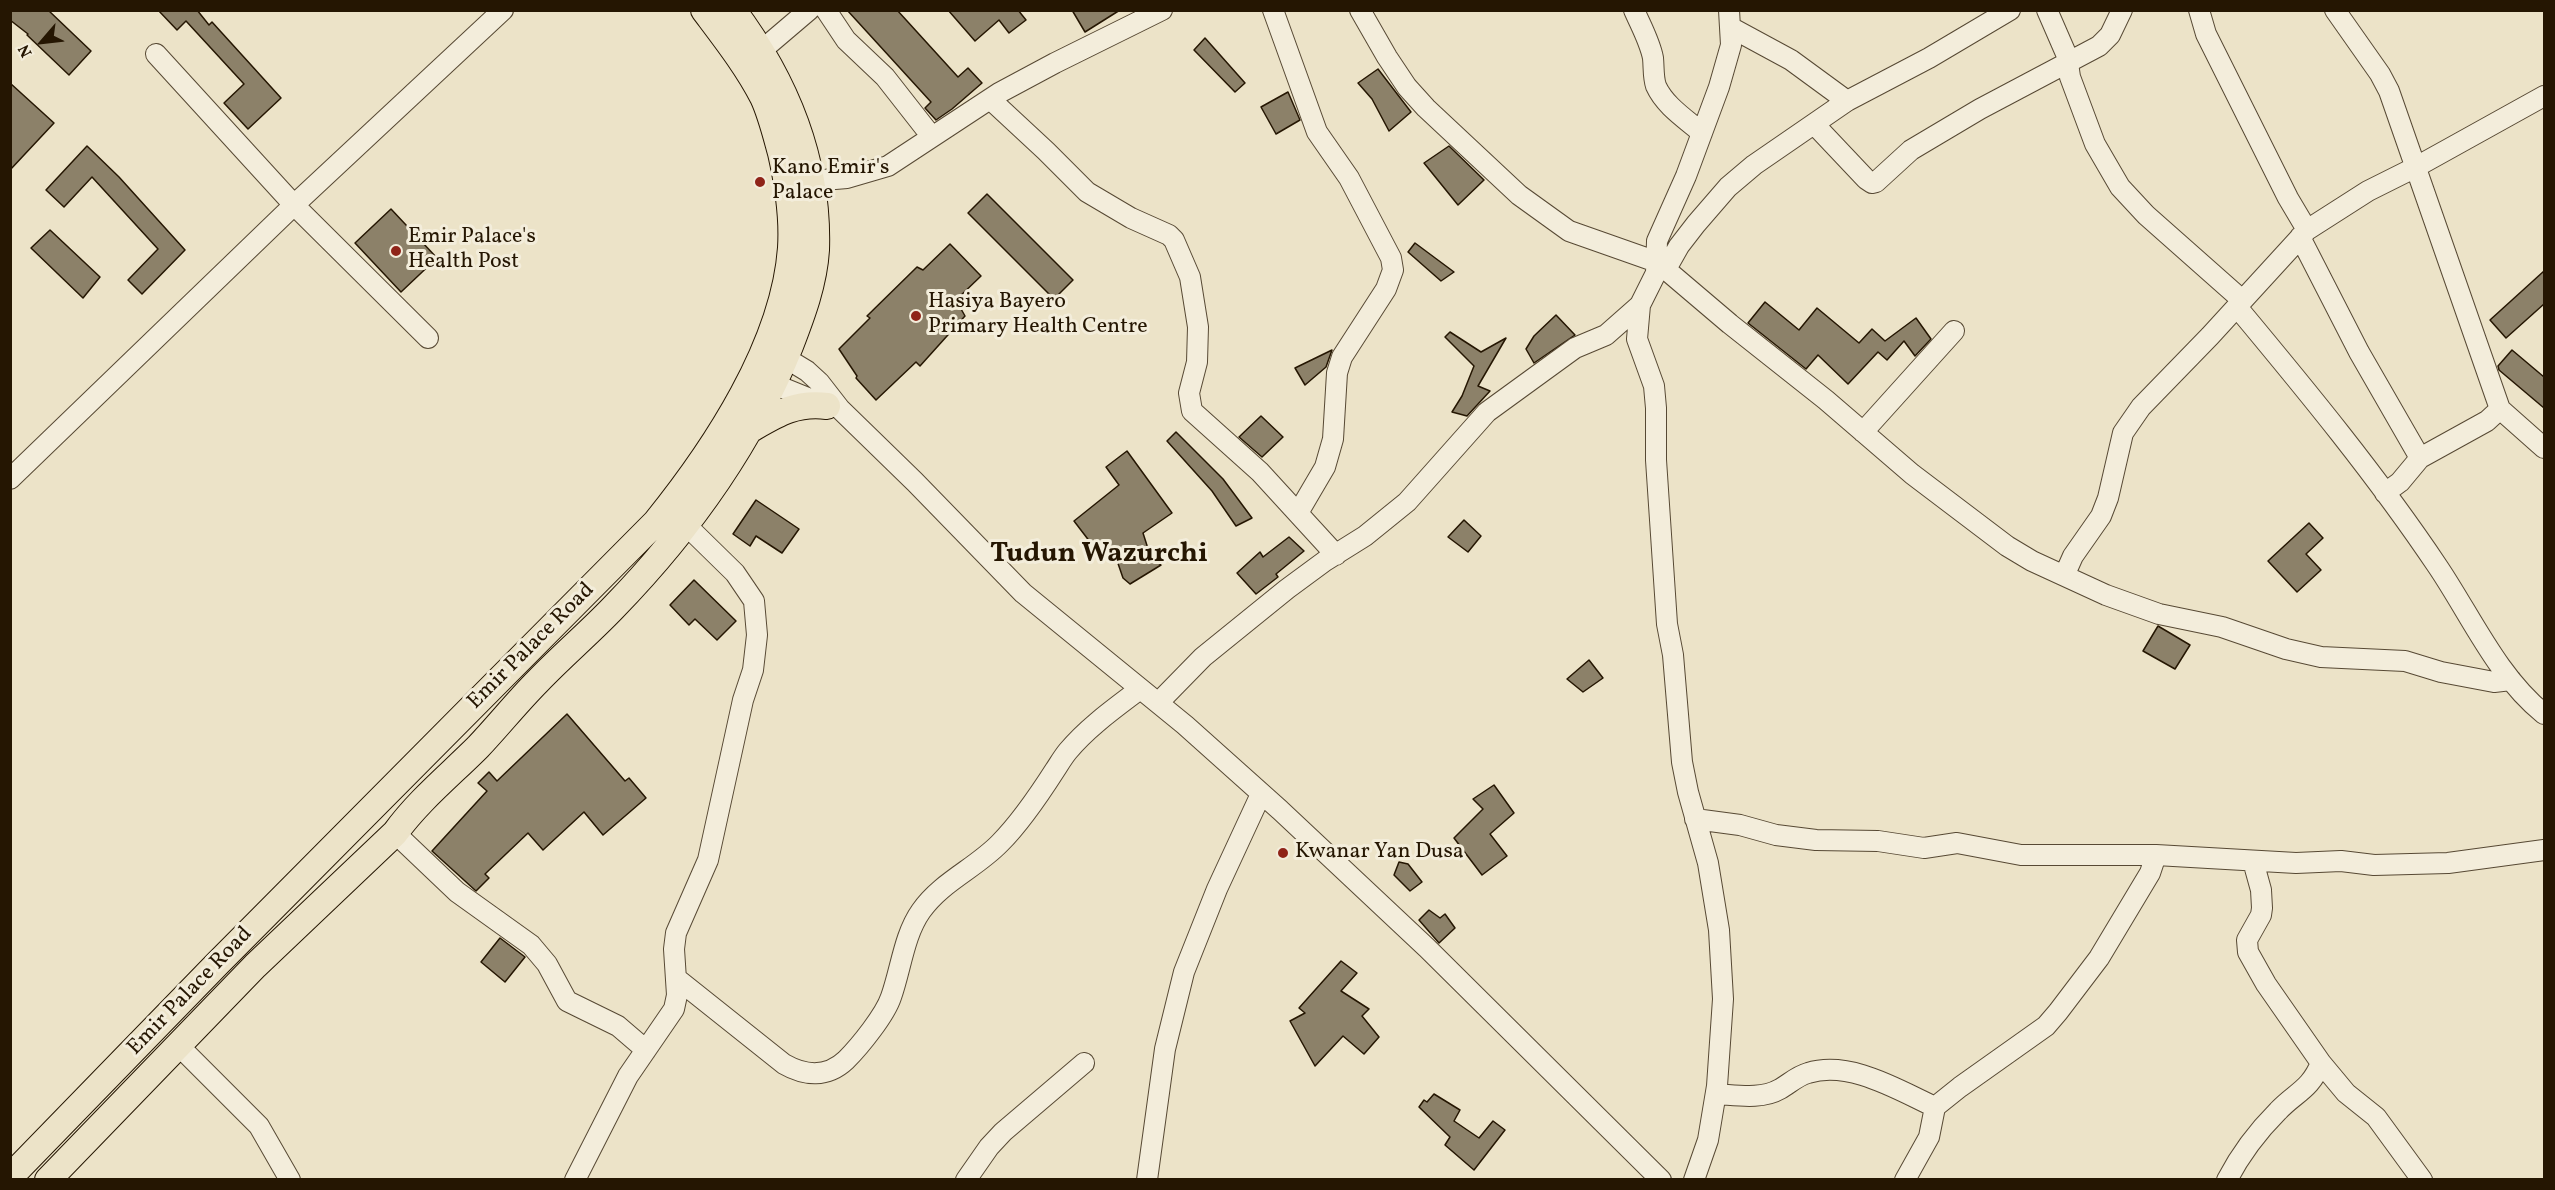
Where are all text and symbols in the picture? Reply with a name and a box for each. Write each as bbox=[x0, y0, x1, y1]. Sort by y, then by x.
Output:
north arrow bbox=[12, 12, 72, 72]
text: N bbox=[14, 40, 39, 61]
place label: Kano Emir's Palace bbox=[772, 156, 889, 208]
marker: Kano Emir's Palace bbox=[753, 175, 767, 189]
place label: Emir Palace's Health Post bbox=[408, 225, 536, 276]
marker: Emir Palace's Health Post bbox=[389, 244, 403, 258]
place label: Hasiya Bayero Primary Health Centre bbox=[928, 290, 1148, 342]
marker: Hasiya Bayero Primary Health Centre bbox=[909, 309, 923, 323]
district label: Tudun Wazurchi bbox=[990, 539, 1208, 573]
street label: Emir Palace Road bbox=[463, 578, 601, 716]
place label: Kwanar Yan Dusa bbox=[1295, 840, 1464, 866]
marker: Kwanar Yan Dusa bbox=[1276, 846, 1290, 860]
street label: Emir Palace Road bbox=[123, 922, 259, 1062]

